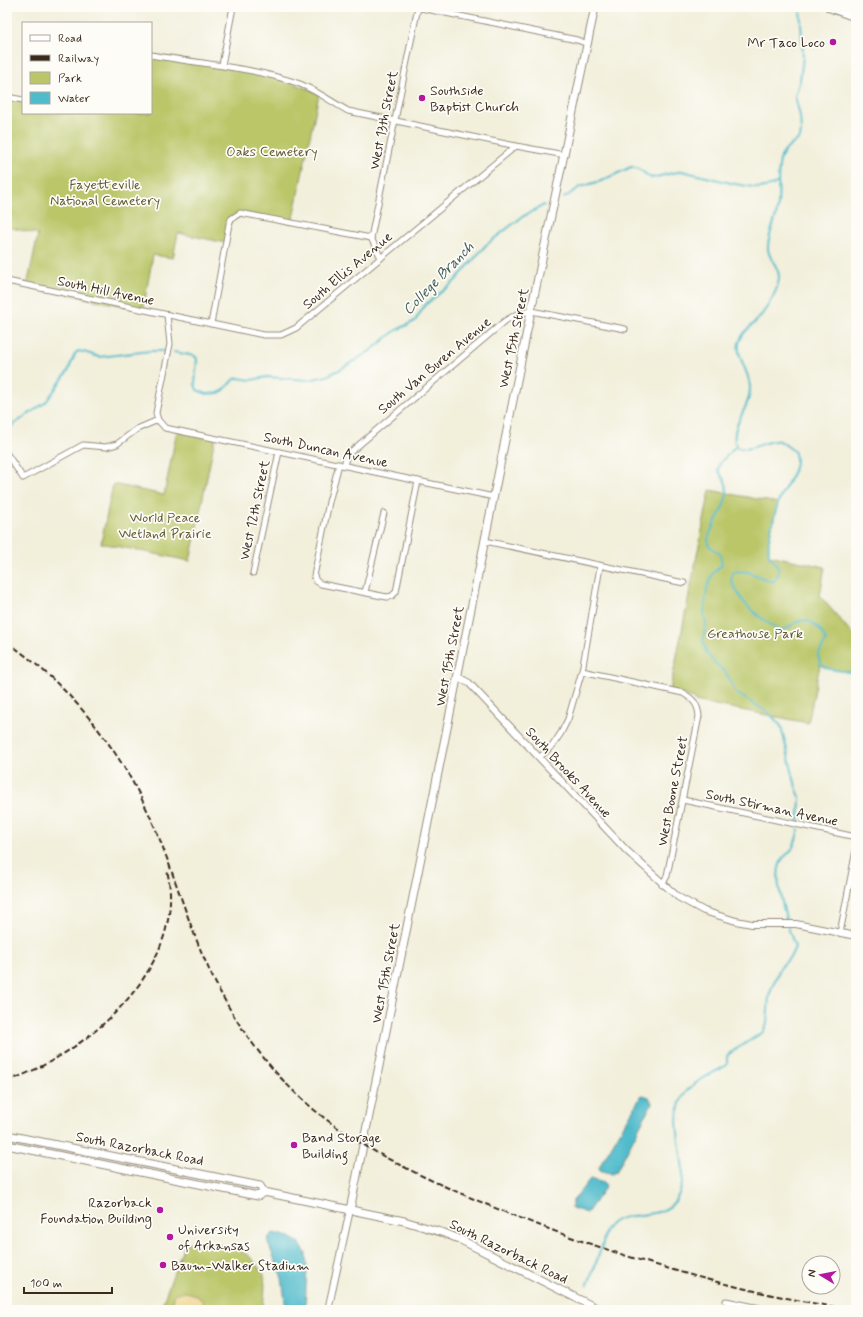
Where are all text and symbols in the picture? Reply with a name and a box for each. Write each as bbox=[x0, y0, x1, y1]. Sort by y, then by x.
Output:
legend bbox=[22, 22, 152, 114]
text: Road bbox=[58, 31, 82, 47]
place label: Mr Taco Loco bbox=[747, 34, 825, 52]
marker: Mr Taco Loco bbox=[828, 37, 838, 47]
text: Railway bbox=[58, 51, 100, 67]
street label: West 13th Street bbox=[366, 68, 403, 171]
text: Park bbox=[58, 71, 82, 87]
place label: Southside Baptist Church bbox=[430, 82, 519, 116]
text: Water bbox=[58, 91, 90, 107]
marker: Southside Baptist Church bbox=[417, 93, 427, 103]
park label: Oaks Cemetery bbox=[226, 143, 318, 161]
park label: Fayetteville National Cemetery bbox=[50, 176, 160, 210]
street label: South Ellis Avenue bbox=[299, 228, 396, 314]
water label: College Branch bbox=[399, 237, 479, 320]
street label: South Hill Avenue bbox=[56, 272, 156, 310]
street label: West 15th Street bbox=[495, 286, 534, 390]
street label: South Van Buren Avenue bbox=[374, 313, 495, 418]
street label: South Duncan Avenue bbox=[262, 428, 390, 472]
street label: West 12th Street bbox=[236, 458, 275, 562]
park label: World Peace Wetland Prairie bbox=[118, 509, 212, 543]
street label: West 15th Street bbox=[431, 604, 469, 708]
park label: Greathouse Park bbox=[707, 625, 803, 643]
street label: South Brooks Avenue bbox=[521, 723, 615, 822]
street label: West Boone Street bbox=[653, 734, 693, 848]
street label: South Stirman Avenue bbox=[704, 785, 840, 831]
street label: West 15th Street bbox=[367, 921, 405, 1025]
street label: South Razorback Road bbox=[74, 1128, 205, 1170]
place label: Band Storage Building bbox=[302, 1129, 382, 1165]
marker: Band Storage Building bbox=[289, 1140, 299, 1150]
place label: Razorback Foundation Building bbox=[40, 1194, 152, 1229]
marker: Razorback Foundation Building bbox=[155, 1205, 165, 1215]
street label: South Razorback Road bbox=[446, 1215, 571, 1288]
place label: University of Arkansas bbox=[178, 1221, 250, 1255]
marker: University of Arkansas bbox=[165, 1232, 175, 1242]
north arrow bbox=[801, 1255, 841, 1295]
place label: Baum-Walker Stadium bbox=[171, 1257, 310, 1275]
marker: Baum-Walker Stadium bbox=[158, 1260, 168, 1270]
scale bar bbox=[24, 1269, 112, 1295]
text: N bbox=[805, 1269, 820, 1278]
text: 100 m bbox=[30, 1276, 62, 1292]

